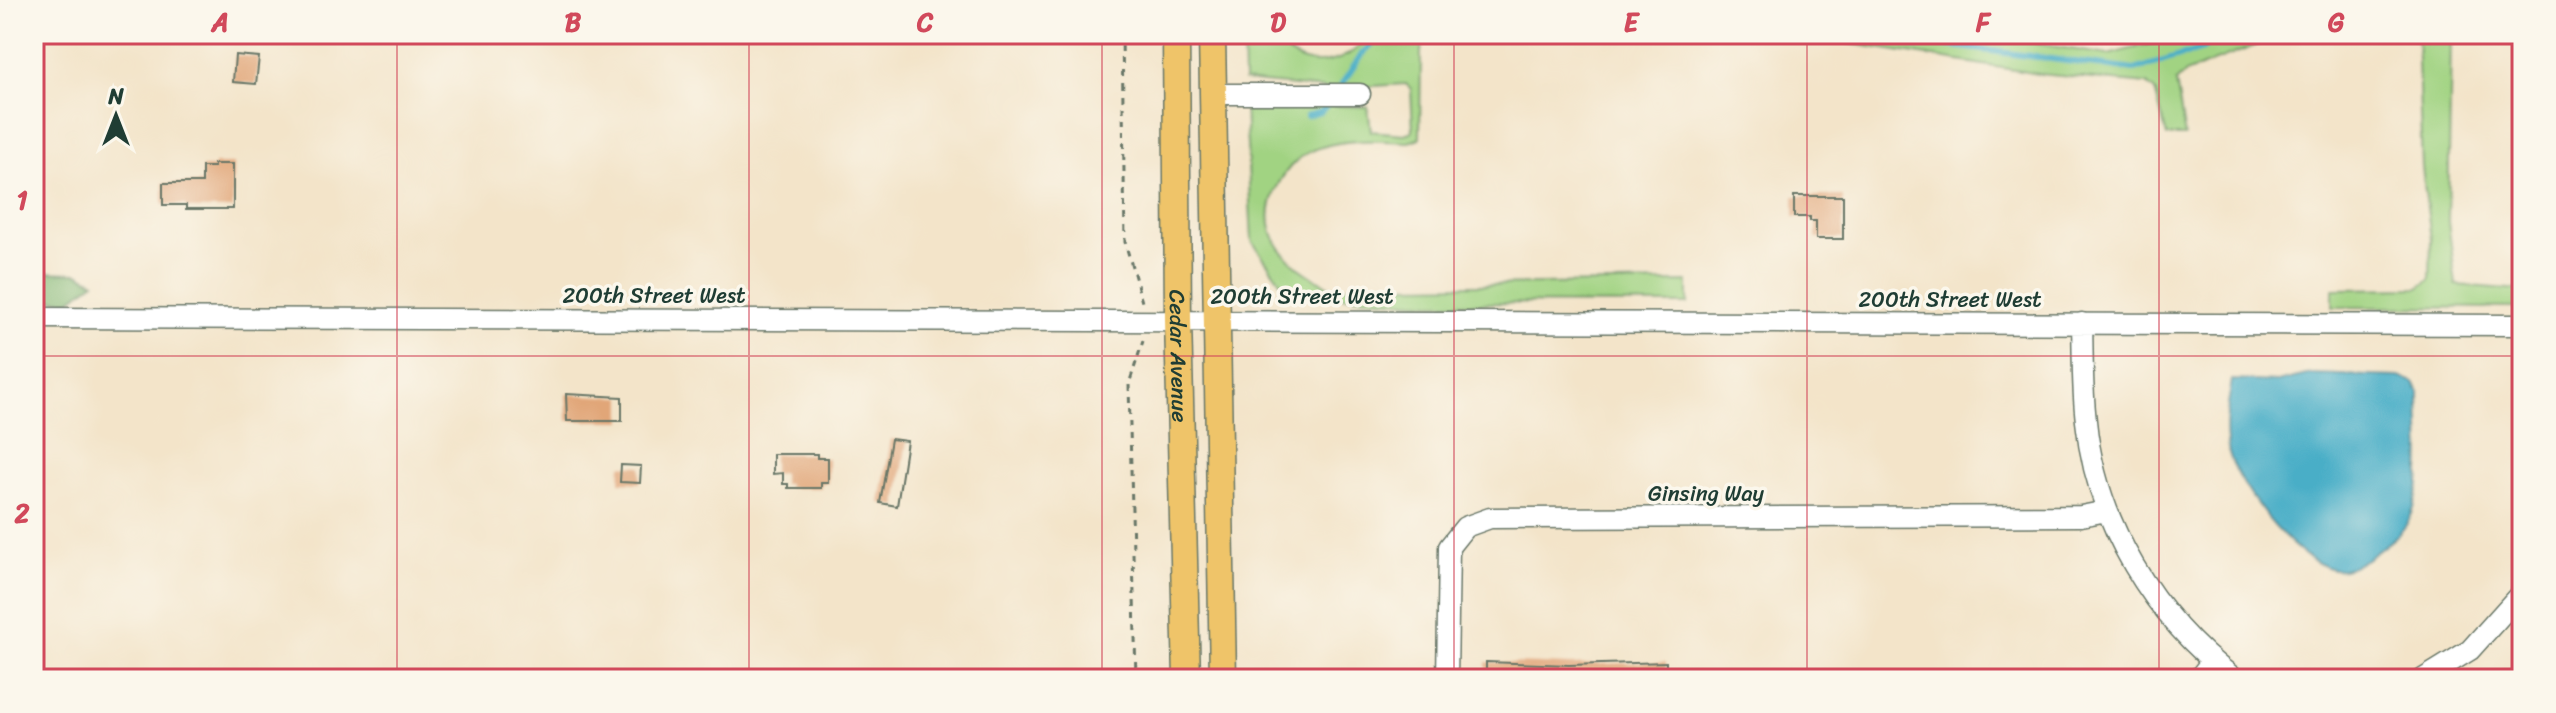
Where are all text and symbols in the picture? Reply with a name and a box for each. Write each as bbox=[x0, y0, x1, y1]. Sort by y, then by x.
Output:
text: A bbox=[210, 0, 229, 45]
text: B bbox=[565, 0, 582, 45]
text: C bbox=[916, 0, 934, 45]
text: D bbox=[1270, 0, 1286, 45]
text: E bbox=[1624, 0, 1641, 45]
text: F bbox=[1975, 0, 1992, 45]
text: G bbox=[2328, 0, 2345, 45]
north arrow bbox=[76, 76, 156, 156]
text: N bbox=[107, 77, 124, 116]
text: 1 bbox=[16, 177, 28, 223]
street label: 200th Street West bbox=[562, 276, 746, 315]
street label: 200th Street West bbox=[1210, 277, 1394, 316]
street label: 200th Street West bbox=[1858, 280, 2042, 319]
street label: Cedar Avenue bbox=[1158, 289, 1200, 423]
street label: Ginsing Way bbox=[1648, 474, 1765, 513]
text: 2 bbox=[13, 490, 30, 536]

